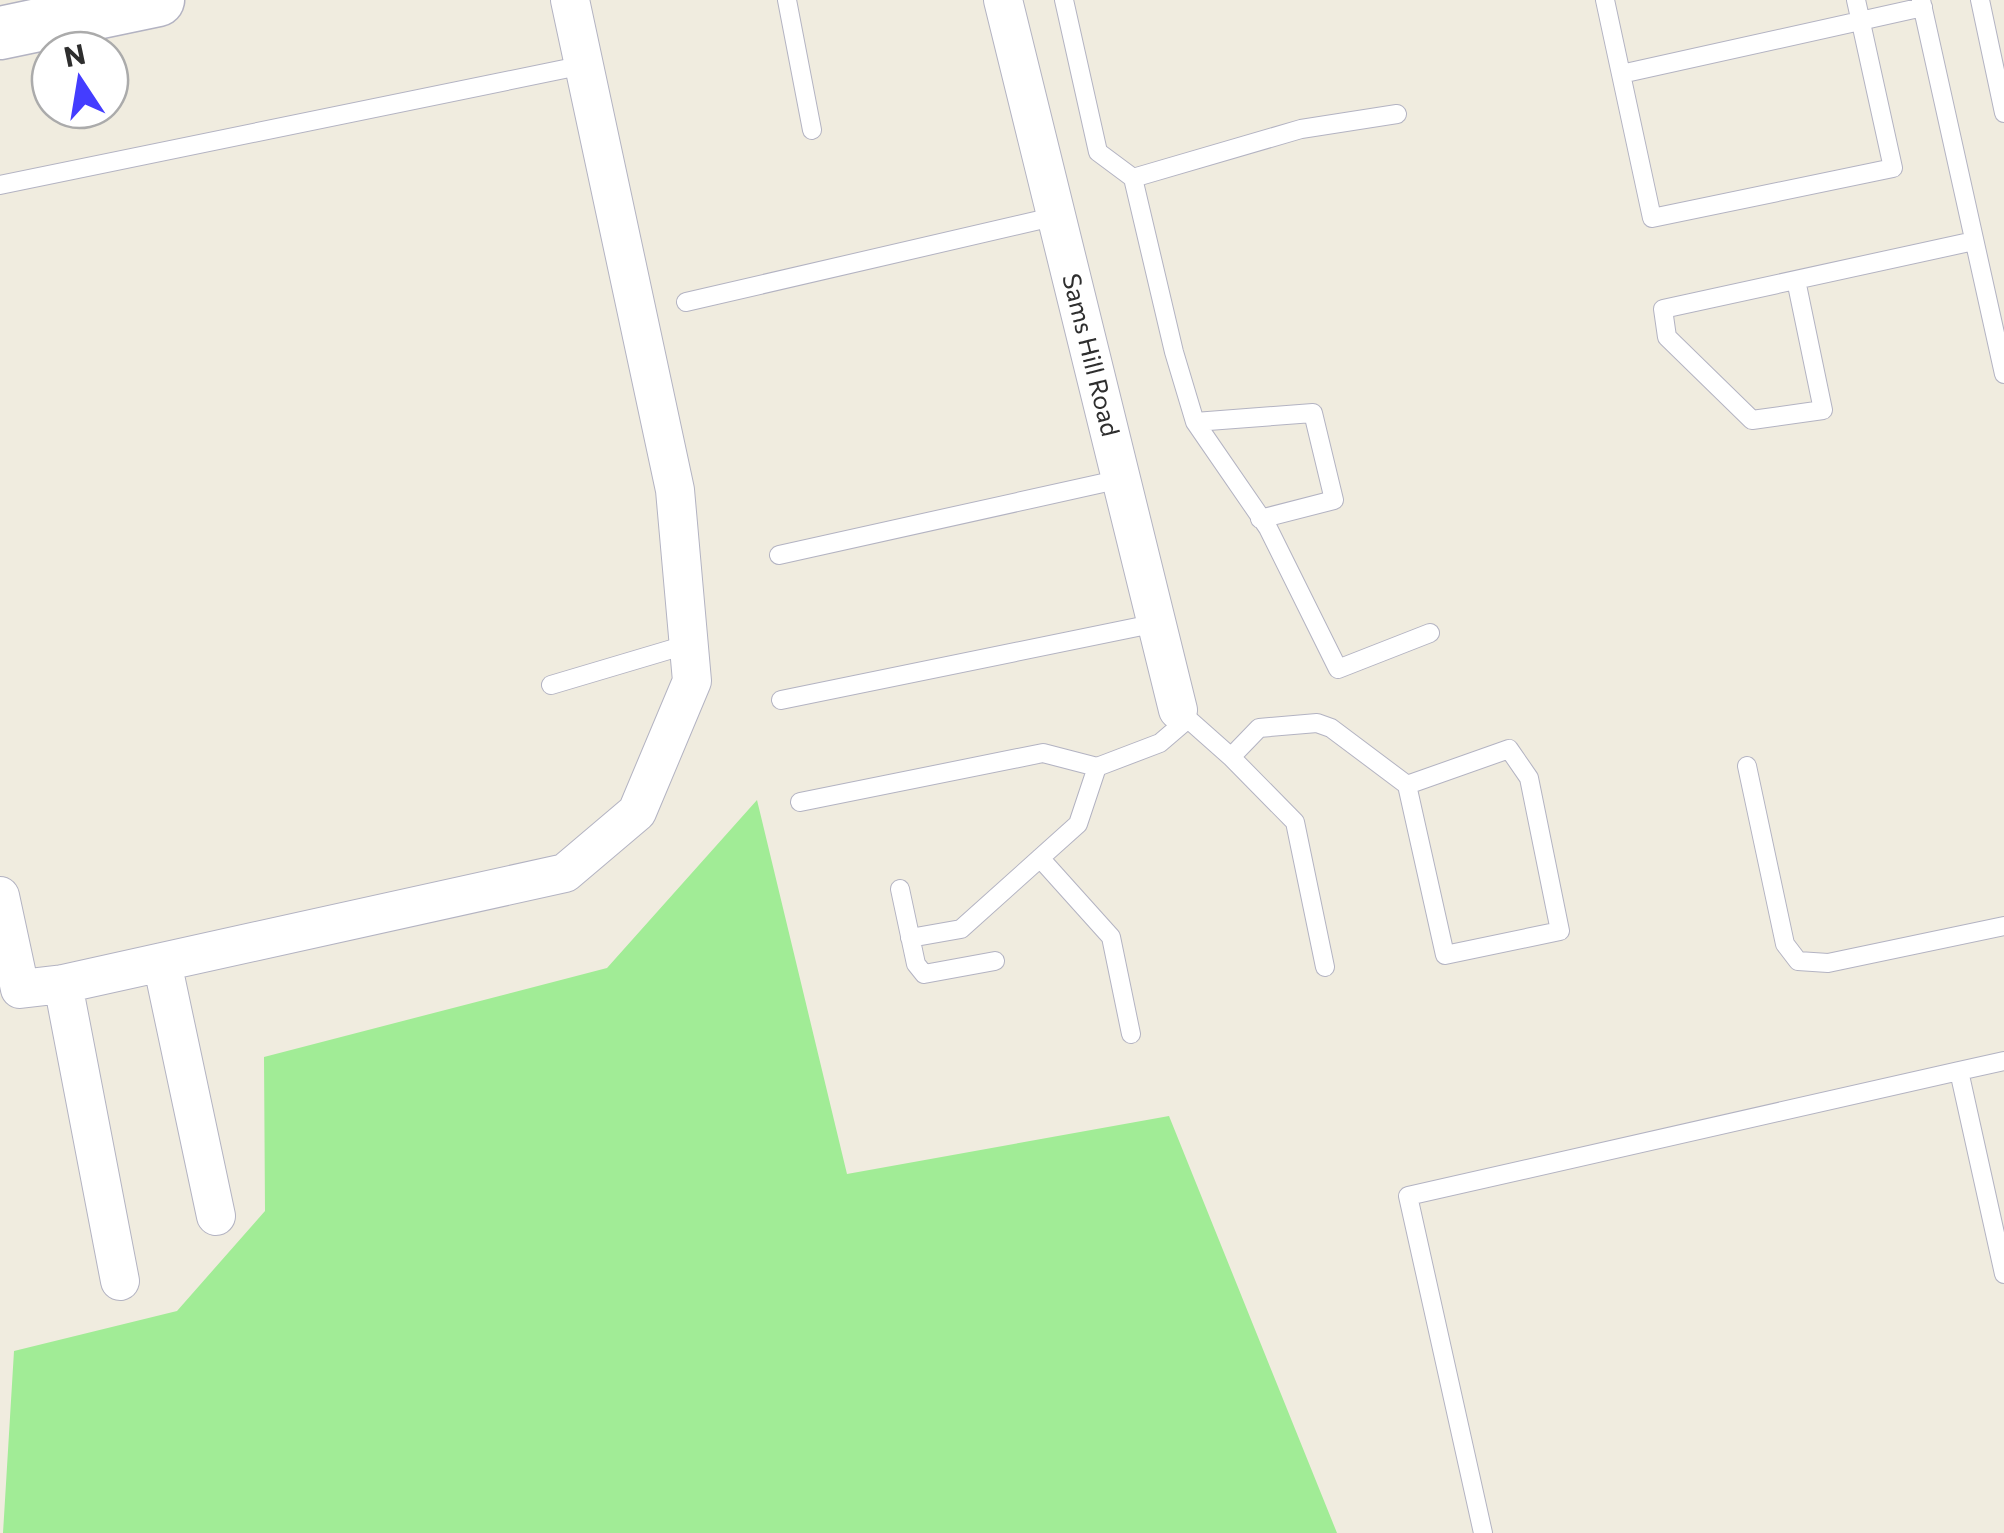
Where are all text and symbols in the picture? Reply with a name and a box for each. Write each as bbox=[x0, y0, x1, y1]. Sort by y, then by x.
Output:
north arrow bbox=[30, 30, 130, 130]
text: N bbox=[61, 36, 88, 73]
street label: Sams Hill Road bbox=[1057, 270, 1127, 439]

